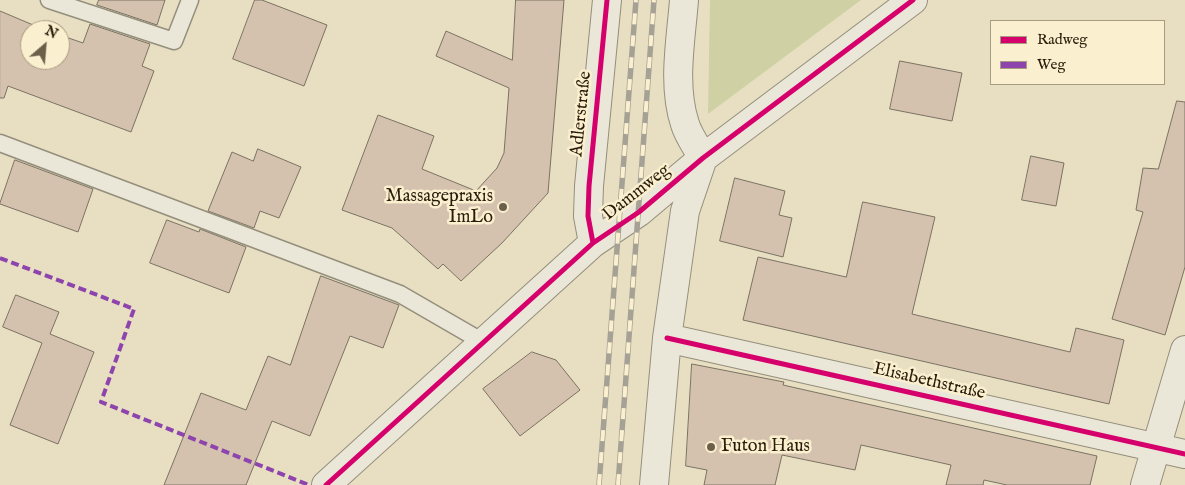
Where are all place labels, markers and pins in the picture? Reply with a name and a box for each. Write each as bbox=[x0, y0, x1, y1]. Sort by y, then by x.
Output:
place label: Massagepraxis ImLo bbox=[386, 186, 493, 228]
marker: Massagepraxis ImLo bbox=[497, 201, 509, 213]
place label: Futon Haus bbox=[721, 436, 810, 458]
marker: Futon Haus bbox=[705, 441, 717, 453]

